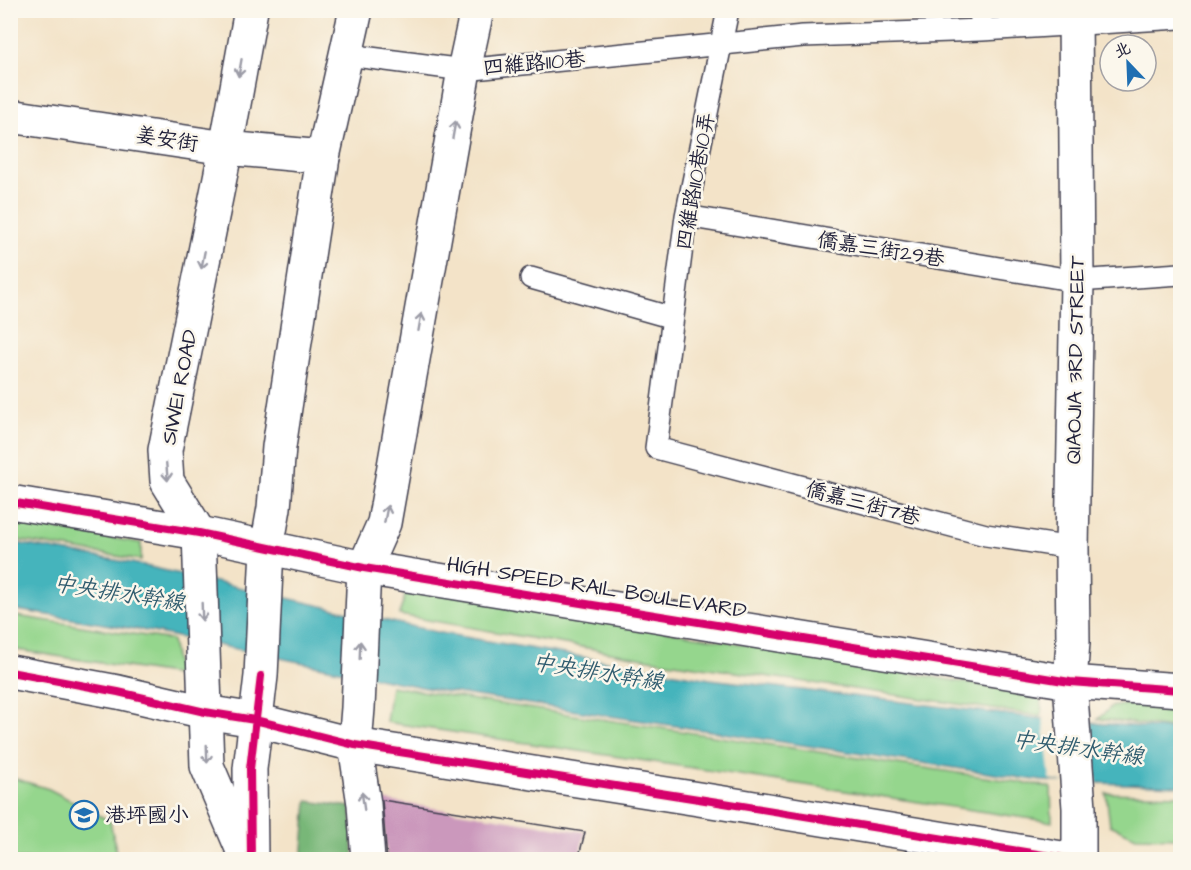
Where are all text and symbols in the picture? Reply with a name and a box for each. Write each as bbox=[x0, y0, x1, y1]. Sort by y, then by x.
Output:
north arrow bbox=[1098, 33, 1158, 93]
text: 北 bbox=[1111, 37, 1134, 63]
street label: 四維路110巷 bbox=[482, 45, 586, 82]
one-way arrow bbox=[235, 58, 246, 77]
street label: 四維路110巷10弄 bbox=[669, 110, 722, 252]
street label: 姜安街 bbox=[134, 120, 200, 159]
one-way arrow bbox=[449, 120, 460, 140]
street label: 僑嘉三街29巷 bbox=[815, 225, 947, 274]
one-way arrow bbox=[197, 250, 209, 269]
street label: QIAOJIA 3RD STREET bbox=[1059, 254, 1092, 465]
one-way arrow bbox=[415, 312, 426, 332]
street label: SIWEI ROAD bbox=[154, 327, 205, 447]
one-way arrow bbox=[162, 461, 173, 481]
street label: 僑嘉三街7巷 bbox=[802, 474, 924, 533]
one-way arrow bbox=[381, 504, 392, 524]
street label: HIGH SPEED RAIL BOULEVARD bbox=[445, 549, 749, 626]
water label: 中央排水幹線 bbox=[51, 568, 187, 619]
one-way arrow bbox=[196, 602, 207, 622]
one-way arrow bbox=[355, 640, 366, 660]
water label: 中央排水幹線 bbox=[530, 647, 666, 698]
water label: 中央排水幹線 bbox=[1010, 724, 1146, 773]
one-way arrow bbox=[201, 744, 212, 764]
one-way arrow bbox=[358, 792, 369, 812]
school or university icon: 港坪國小 bbox=[68, 799, 100, 831]
place label: 港坪國小 bbox=[105, 801, 189, 830]

